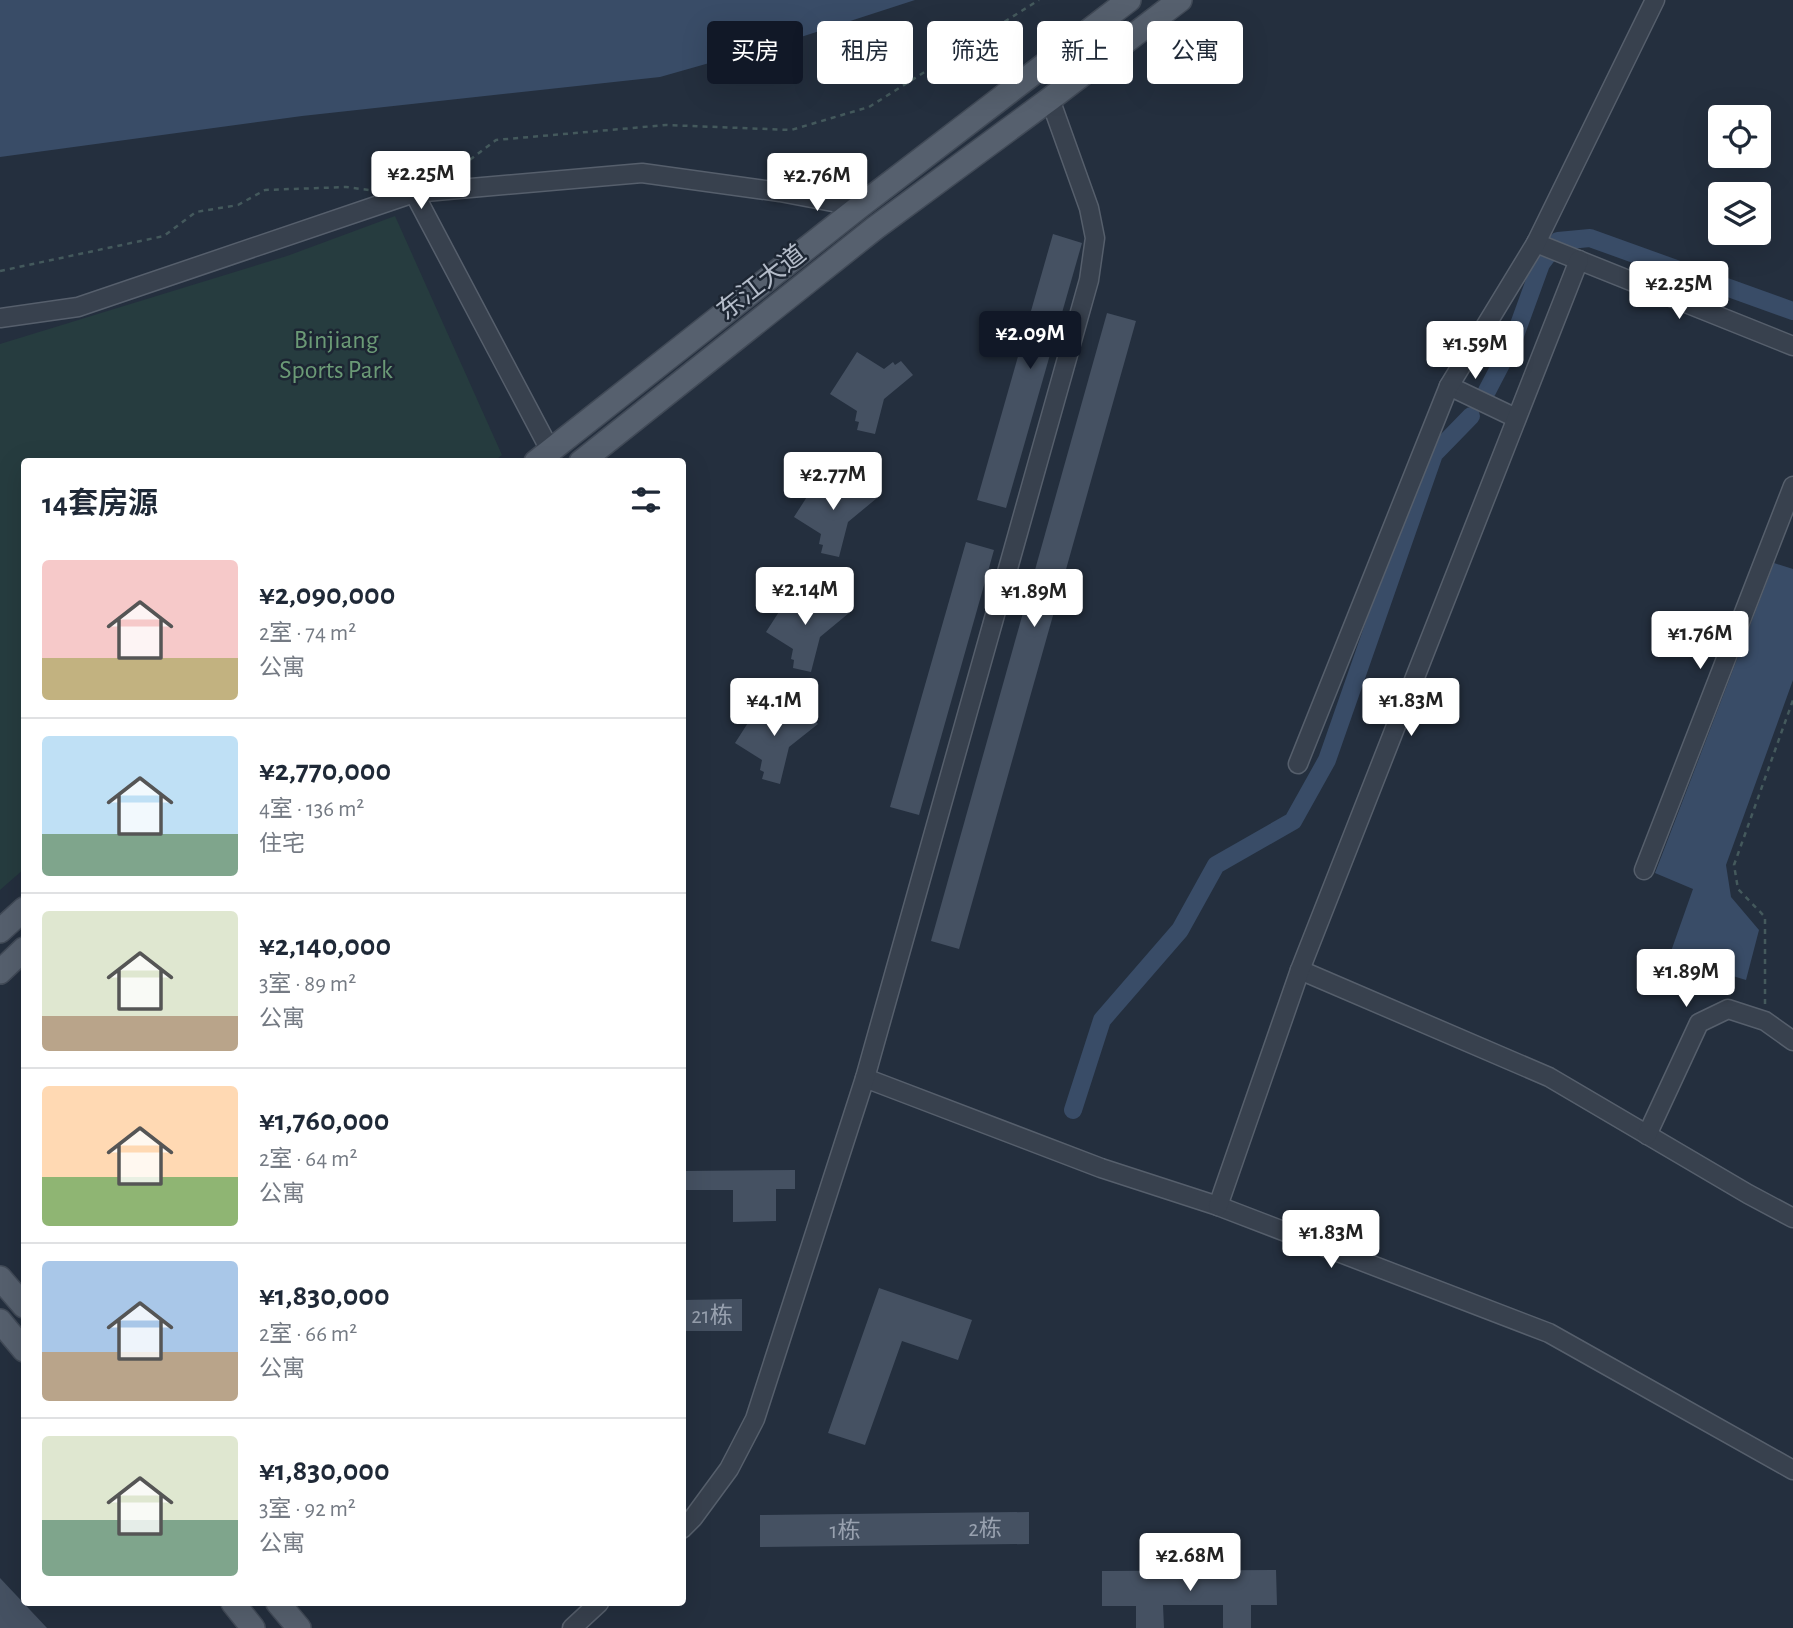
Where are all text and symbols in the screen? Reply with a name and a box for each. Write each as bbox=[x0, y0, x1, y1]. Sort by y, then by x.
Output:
chip: 买房 bbox=[707, 21, 803, 84]
chip: 租房 bbox=[817, 21, 913, 84]
chip: 筛选 bbox=[927, 21, 1023, 84]
chip: 新上 bbox=[1037, 21, 1133, 84]
chip: 公寓 bbox=[1147, 21, 1243, 84]
map controls bbox=[1708, 105, 1771, 245]
button: locate bbox=[1708, 105, 1771, 168]
pin: ¥2.25M bbox=[364, 152, 478, 211]
pin: ¥2.76M bbox=[760, 154, 874, 213]
text: ¥2.25M bbox=[387, 162, 455, 185]
text: ¥2.76M bbox=[783, 164, 851, 187]
button: layers bbox=[1708, 182, 1771, 245]
street label: 东江大道 bbox=[711, 239, 811, 325]
pin: ¥2.25M bbox=[1622, 262, 1736, 321]
text: ¥2.25M bbox=[1645, 272, 1713, 295]
pin: ¥2.09M bbox=[973, 312, 1087, 371]
text: ¥2.09M bbox=[995, 322, 1065, 345]
pin: ¥1.59M bbox=[1418, 322, 1532, 381]
park label: Binjiang Sports Park bbox=[279, 327, 393, 383]
text: ¥1.59M bbox=[1442, 332, 1508, 355]
pin: ¥2.77M bbox=[776, 452, 890, 512]
text: ¥2.77M bbox=[800, 463, 866, 486]
icon: filters bbox=[627, 481, 665, 519]
text: 14套房源 bbox=[42, 489, 158, 519]
pin: ¥2.14M bbox=[748, 568, 862, 627]
pin: ¥1.89M bbox=[977, 570, 1091, 629]
text: ¥2.14M bbox=[772, 578, 838, 601]
text: ¥2,090,000 bbox=[259, 580, 395, 610]
text: ¥1.89M bbox=[1001, 580, 1067, 603]
icon: home bbox=[98, 588, 182, 672]
pin: ¥1.76M bbox=[1643, 612, 1757, 671]
text: 2室 · 74 m² bbox=[259, 622, 356, 645]
text: ¥1.76M bbox=[1667, 622, 1733, 645]
text: 公寓 bbox=[259, 657, 305, 680]
pin: ¥4.1M bbox=[725, 678, 823, 738]
pin: ¥1.83M bbox=[1354, 678, 1468, 738]
text: ¥4.1M bbox=[746, 689, 802, 712]
text: ¥1.83M bbox=[1378, 689, 1444, 712]
text: ¥2,770,000 bbox=[259, 756, 391, 786]
icon: home bbox=[98, 764, 182, 848]
text: 4室 · 136 m² bbox=[259, 798, 364, 821]
text: 住宅 bbox=[259, 833, 305, 856]
text: ¥2,140,000 bbox=[259, 931, 391, 961]
icon: home bbox=[98, 939, 182, 1023]
pin: ¥1.89M bbox=[1629, 950, 1743, 1009]
text: ¥1.89M bbox=[1653, 960, 1719, 983]
text: 3室 · 89 m² bbox=[259, 973, 356, 996]
text: 公寓 bbox=[259, 1008, 305, 1031]
text: ¥1,760,000 bbox=[259, 1106, 389, 1136]
icon: home bbox=[98, 1114, 182, 1198]
text: 2室 · 64 m² bbox=[259, 1148, 357, 1171]
text: 公寓 bbox=[259, 1183, 305, 1206]
pin: ¥1.83M bbox=[1274, 1210, 1388, 1270]
text: ¥1.83M bbox=[1298, 1221, 1364, 1244]
text: ¥1,830,000 bbox=[259, 1281, 390, 1311]
icon: home bbox=[98, 1289, 182, 1373]
house number: 21栋 bbox=[691, 1303, 733, 1328]
text: 2室 · 66 m² bbox=[259, 1323, 357, 1346]
text: 公寓 bbox=[259, 1358, 305, 1381]
text: ¥1,830,000 bbox=[259, 1456, 390, 1486]
icon: home bbox=[98, 1464, 182, 1548]
text: 3室 · 92 m² bbox=[259, 1498, 356, 1521]
house number: 2栋 bbox=[968, 1516, 1002, 1541]
house number: 1栋 bbox=[830, 1518, 860, 1543]
text: 公寓 bbox=[259, 1533, 305, 1556]
pin: ¥2.68M bbox=[1133, 1534, 1247, 1593]
text: ¥2.68M bbox=[1156, 1544, 1224, 1567]

